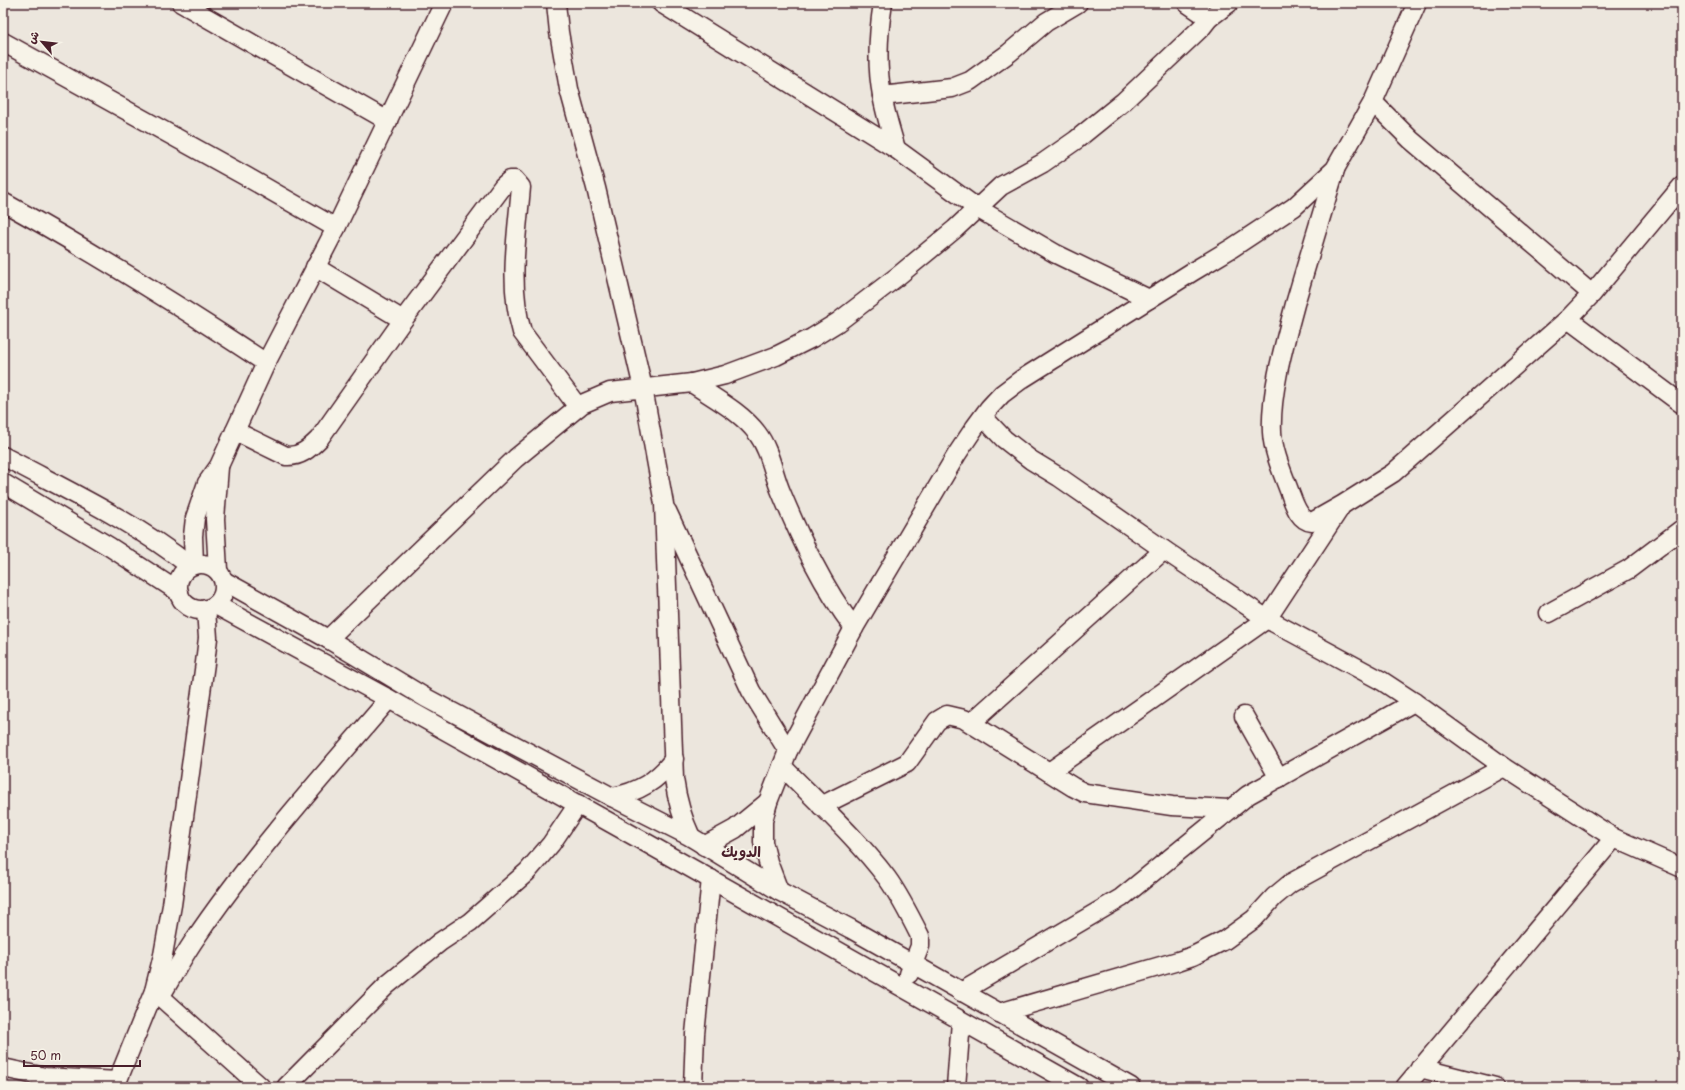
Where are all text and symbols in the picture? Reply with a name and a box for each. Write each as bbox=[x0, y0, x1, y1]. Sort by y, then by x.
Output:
north arrow bbox=[22, 22, 62, 62]
text: ش bbox=[22, 28, 43, 46]
district label: الدويك bbox=[721, 841, 761, 862]
scale bar bbox=[24, 1042, 140, 1068]
text: 50 m bbox=[30, 1046, 61, 1064]

